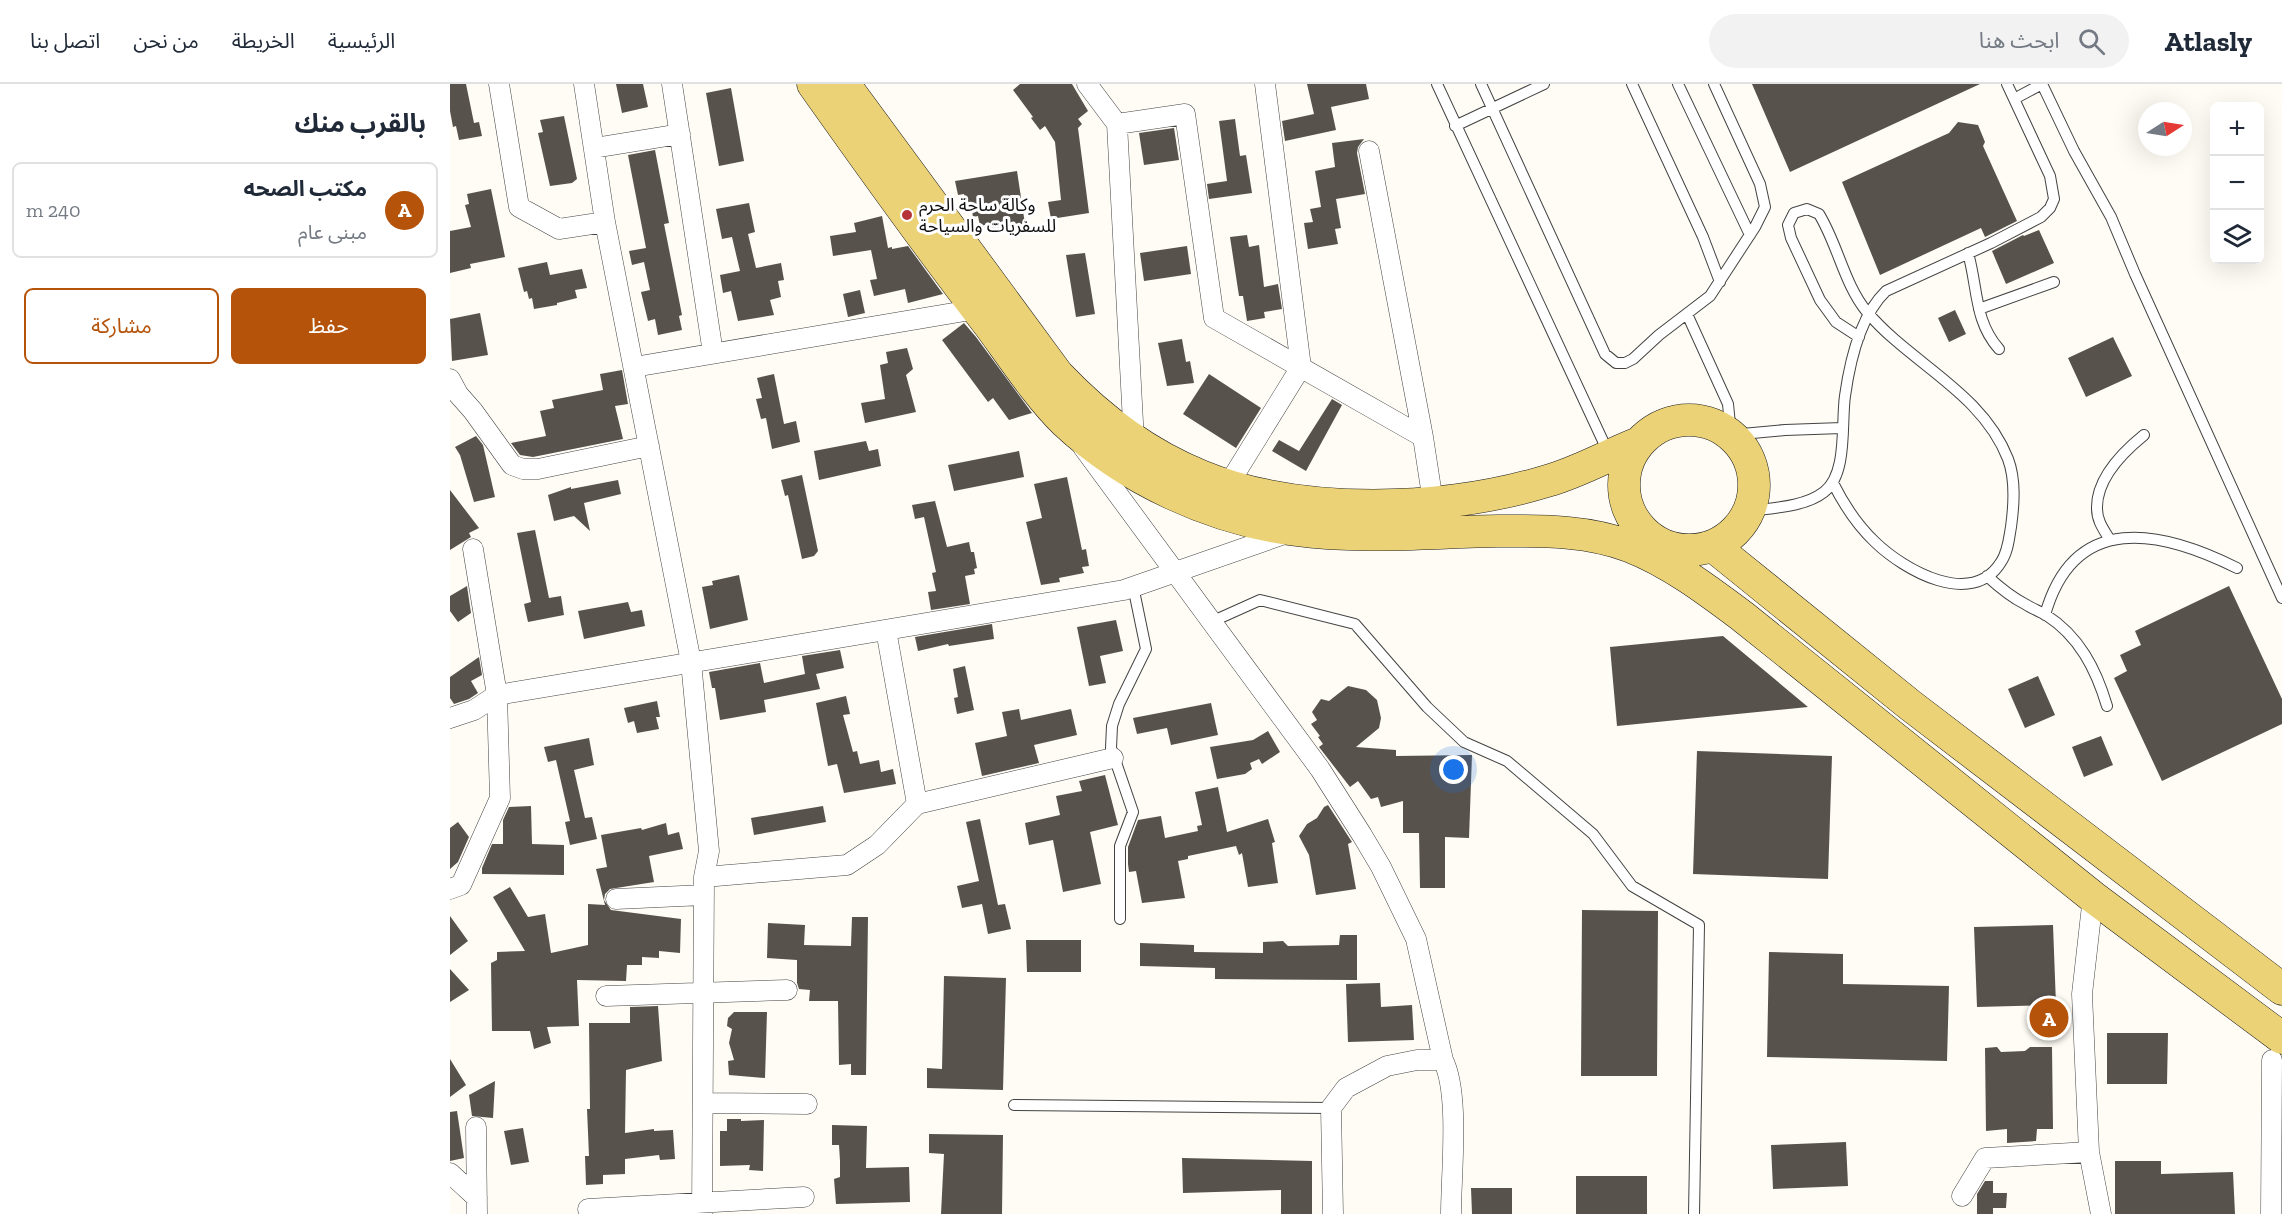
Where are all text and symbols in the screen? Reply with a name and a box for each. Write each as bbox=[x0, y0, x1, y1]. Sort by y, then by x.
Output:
search box bbox=[1709, 14, 2129, 68]
icon: search bbox=[2075, 25, 2108, 58]
text: Atlasly bbox=[2165, 25, 2252, 58]
text: ابحث هنا bbox=[1979, 27, 2060, 54]
text: اتصل بنا bbox=[30, 28, 100, 53]
text: من نحن bbox=[133, 28, 199, 53]
text: الخريطة bbox=[232, 28, 295, 53]
text: الرئيسية bbox=[328, 28, 395, 53]
north arrow bbox=[2138, 102, 2192, 156]
map controls bbox=[2210, 102, 2264, 264]
button: + bbox=[2210, 102, 2264, 156]
text: بالقرب منك bbox=[294, 107, 426, 139]
button: − bbox=[2210, 156, 2264, 210]
text: مكتب الصحه bbox=[244, 175, 367, 202]
place label: وكالة ساحة الحرم للسفريات والسياحة bbox=[919, 194, 1056, 237]
text: 240 m bbox=[26, 198, 80, 222]
text: A bbox=[398, 198, 411, 222]
marker: وكالة ساحة الحرم للسفريات والسياحة bbox=[900, 208, 914, 222]
button: layers bbox=[2210, 210, 2264, 264]
text: مبنى عام bbox=[298, 220, 367, 244]
button: مشاركة bbox=[24, 288, 219, 364]
button: حفظ bbox=[231, 288, 426, 364]
your location bbox=[1439, 755, 1468, 784]
pin: A bbox=[2030, 996, 2068, 1040]

